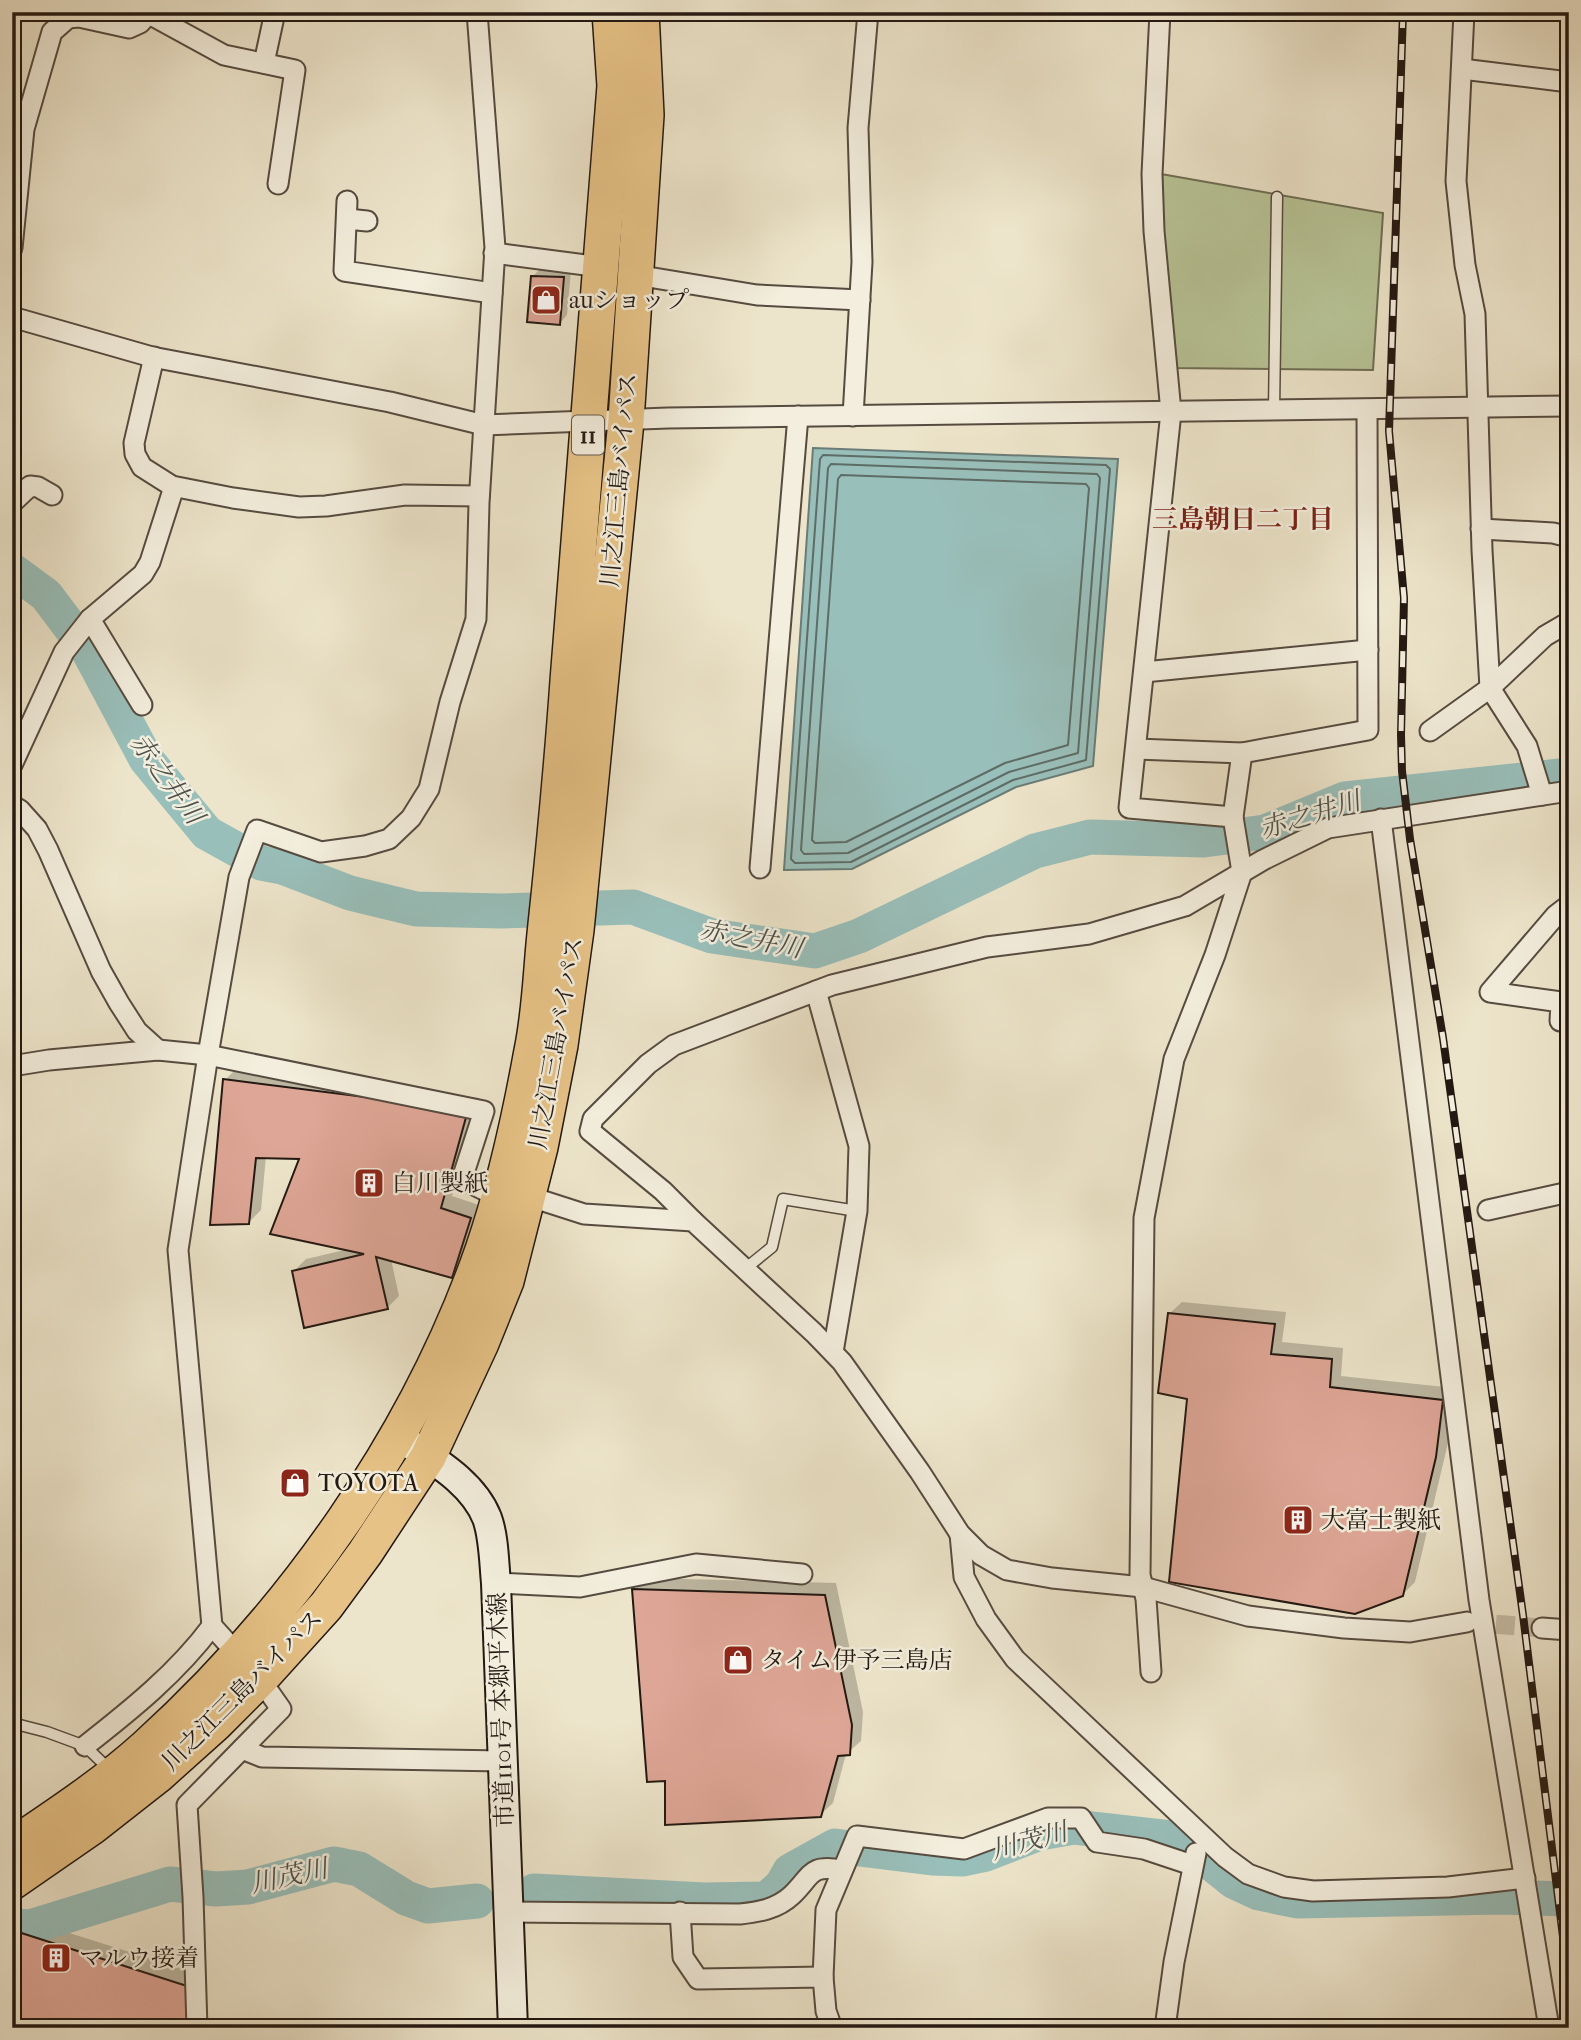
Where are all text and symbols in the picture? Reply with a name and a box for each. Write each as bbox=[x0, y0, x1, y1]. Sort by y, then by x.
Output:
shop icon: auショップ bbox=[529, 283, 563, 317]
place label: auショップ bbox=[569, 286, 689, 314]
street label: 川之江三島バイパス bbox=[596, 371, 642, 589]
road number: 11 bbox=[572, 416, 604, 454]
district label: 三島朝日二丁目 bbox=[1152, 504, 1334, 535]
water label: 赤之井川 bbox=[124, 728, 212, 833]
water label: 赤之井川 bbox=[1256, 784, 1367, 845]
water label: 赤之井川 bbox=[697, 914, 808, 965]
street label: 川之江三島バイパス bbox=[523, 934, 589, 1152]
building icon: 白川製紙 bbox=[352, 1166, 386, 1200]
place label: 白川製紙 bbox=[392, 1169, 488, 1197]
shop icon: TOYOTA bbox=[278, 1466, 312, 1500]
place label: TOYOTA bbox=[318, 1469, 419, 1497]
building icon: 大富士製紙 bbox=[1281, 1503, 1315, 1537]
place label: 大富士製紙 bbox=[1321, 1506, 1441, 1534]
street label: 市道1101号 本郷平木線 bbox=[483, 1592, 519, 1828]
street label: 川之江三島バイパス bbox=[156, 1604, 328, 1776]
shop icon: タイム伊予三島店 bbox=[721, 1643, 755, 1677]
place label: タイム伊予三島店 bbox=[761, 1646, 953, 1674]
water label: 川茂川 bbox=[987, 1815, 1074, 1866]
water label: 川茂川 bbox=[248, 1852, 333, 1899]
building icon: マルウ接着 bbox=[39, 1941, 73, 1975]
place label: マルウ接着 bbox=[79, 1944, 199, 1972]

